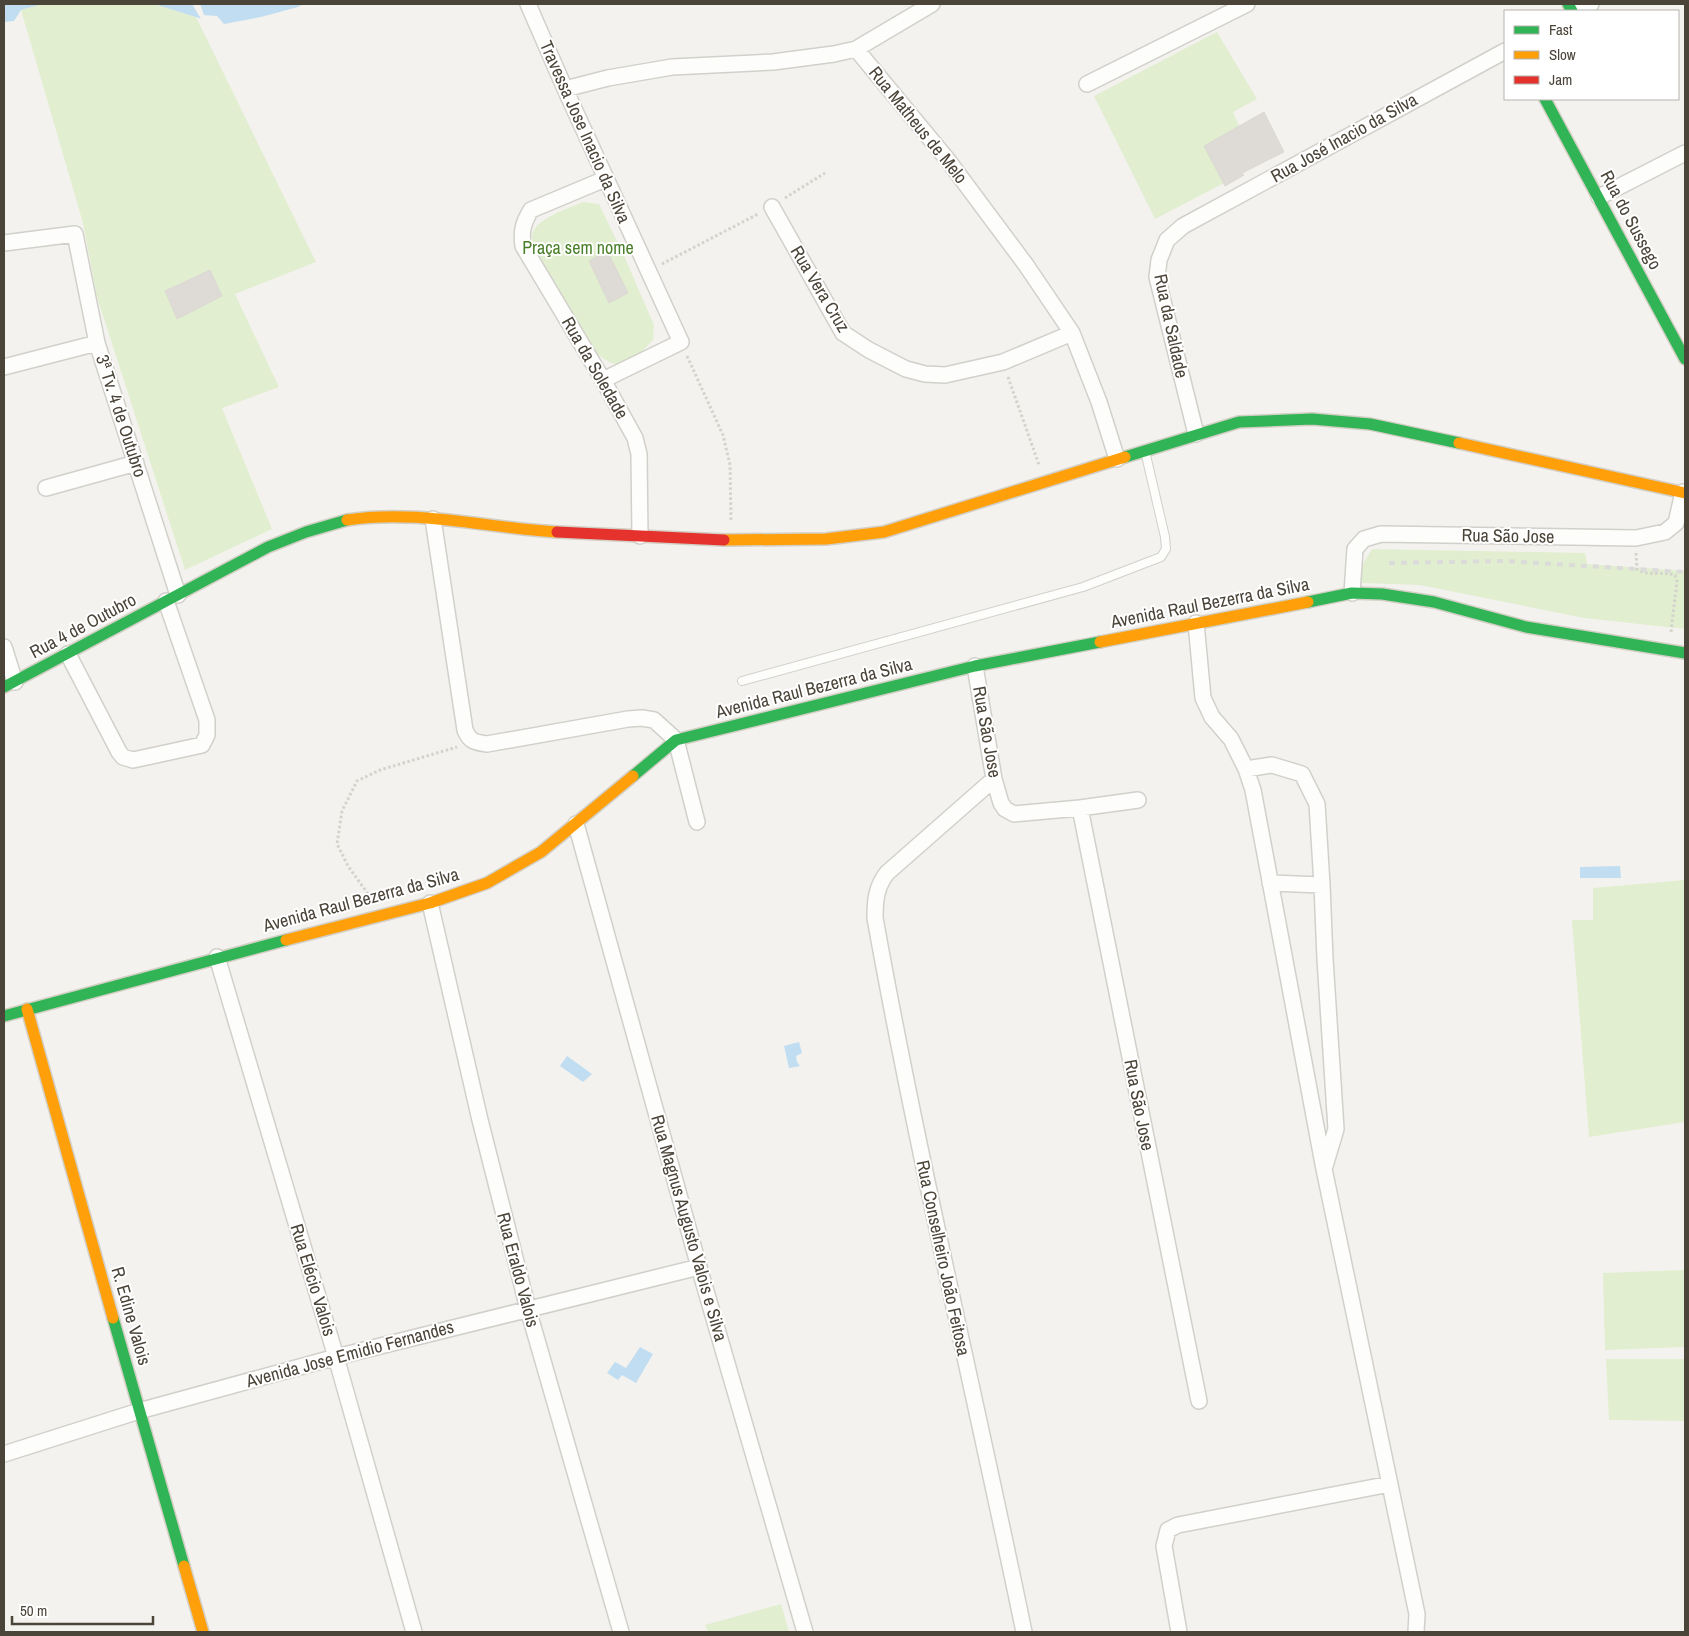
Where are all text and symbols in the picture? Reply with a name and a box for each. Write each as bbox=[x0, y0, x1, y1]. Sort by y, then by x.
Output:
legend bbox=[1504, 10, 1679, 100]
text: Fast bbox=[1549, 19, 1573, 40]
street label: Travessa Jose Inacio da Silva bbox=[534, 37, 637, 227]
text: Slow bbox=[1549, 44, 1576, 65]
street label: Rua Matheus de Melo bbox=[863, 61, 974, 189]
text: Jam bbox=[1549, 69, 1572, 90]
street label: Rua José Inacio da Silva bbox=[1266, 87, 1422, 188]
street label: Rua do Sussego bbox=[1595, 166, 1668, 274]
park label: Praça sem nome bbox=[522, 235, 634, 260]
street label: Rua Vera Cruz bbox=[785, 241, 856, 337]
street label: Rua da Saldade bbox=[1148, 272, 1195, 380]
street label: Rua da Soledade bbox=[556, 312, 635, 423]
street label: 3ª Tv. 4 de Outubro bbox=[90, 351, 153, 480]
street label: Rua São Jose bbox=[1461, 522, 1555, 549]
street label: Avenida Raul Bezerra da Silva bbox=[1108, 571, 1311, 634]
street label: Rua 4 de Outubro bbox=[25, 587, 140, 664]
street label: Avenida Raul Bezerra da Silva bbox=[712, 651, 915, 724]
street label: Rua São Jose bbox=[967, 684, 1008, 780]
street label: Avenida Raul Bezerra da Silva bbox=[259, 861, 461, 938]
street label: Rua São Jose bbox=[1118, 1057, 1161, 1153]
street label: Rua Magnus Augusto Valois e Silva bbox=[645, 1112, 734, 1344]
street label: Rua Conselheiro João Feitosa bbox=[911, 1158, 976, 1358]
street label: Rua Eraldo Valois bbox=[491, 1210, 546, 1330]
street label: Rua Elécio Valois bbox=[285, 1221, 342, 1339]
street label: R. Edine Valois bbox=[105, 1264, 157, 1368]
street label: Avenida Jose Emidio Fernandes bbox=[242, 1314, 456, 1394]
scale bar bbox=[12, 1594, 154, 1626]
text: 50 m bbox=[20, 1600, 47, 1621]

